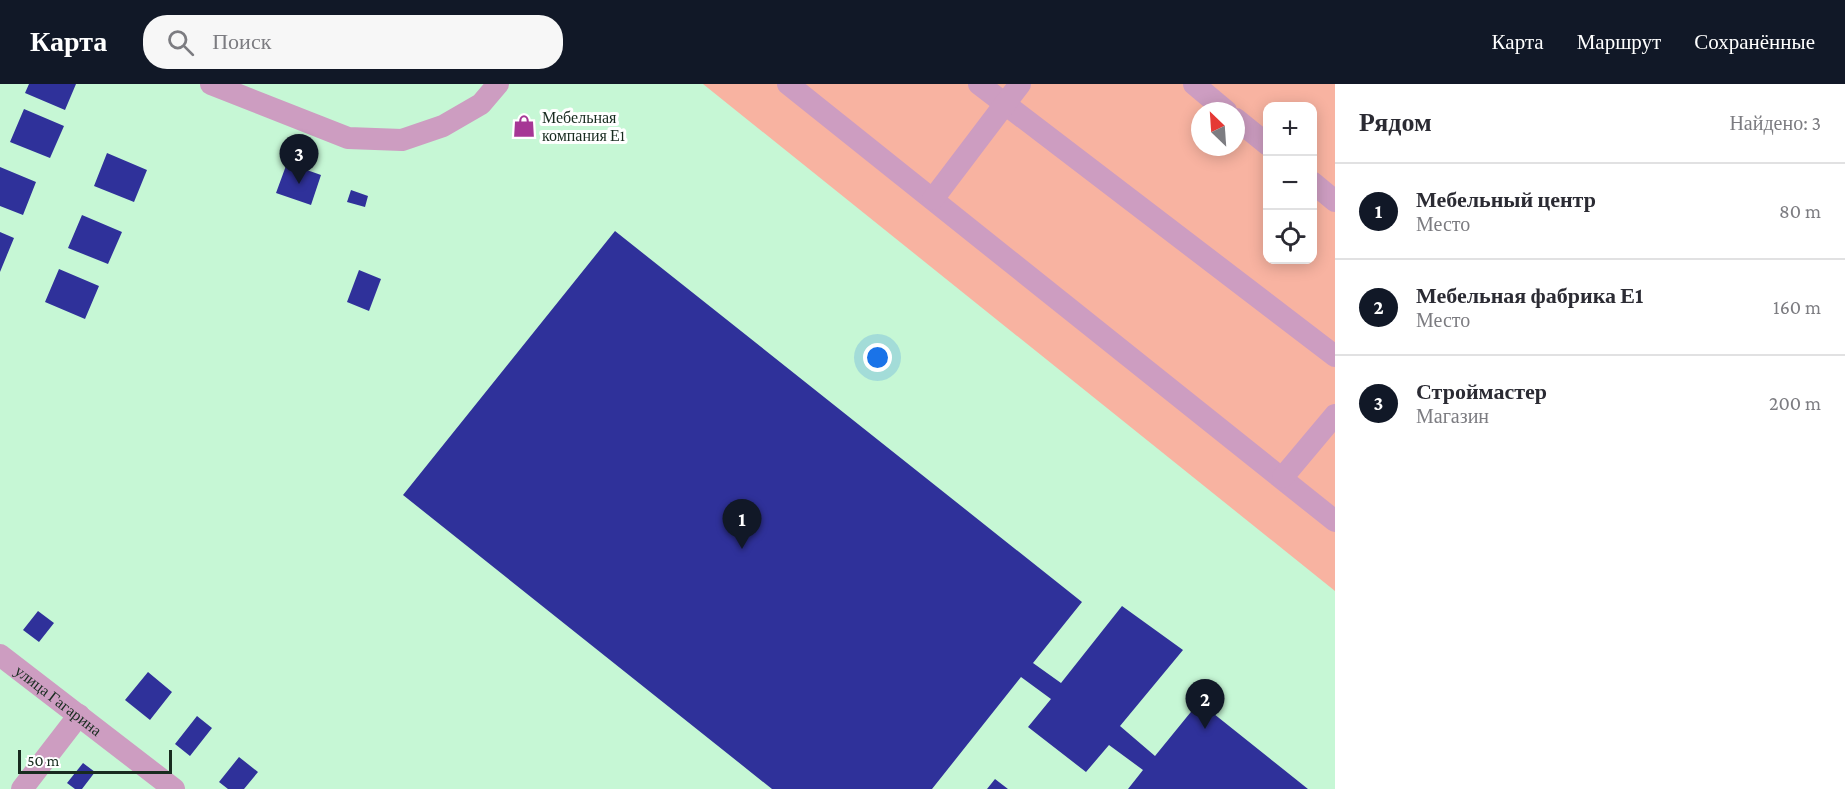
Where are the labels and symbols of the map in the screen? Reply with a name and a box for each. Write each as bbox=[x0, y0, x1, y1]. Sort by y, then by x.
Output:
north arrow bbox=[1191, 102, 1245, 156]
place label: Мебельная компания Е1 bbox=[542, 109, 625, 144]
shop icon: Мебельная компания Е1 bbox=[511, 113, 537, 139]
pin: 3 bbox=[280, 135, 318, 184]
your location bbox=[863, 343, 892, 372]
pin: 1 bbox=[722, 500, 762, 549]
street label: улица Гагарина bbox=[11, 662, 105, 739]
pin: 2 bbox=[1186, 680, 1224, 729]
scale bar bbox=[18, 747, 172, 774]

